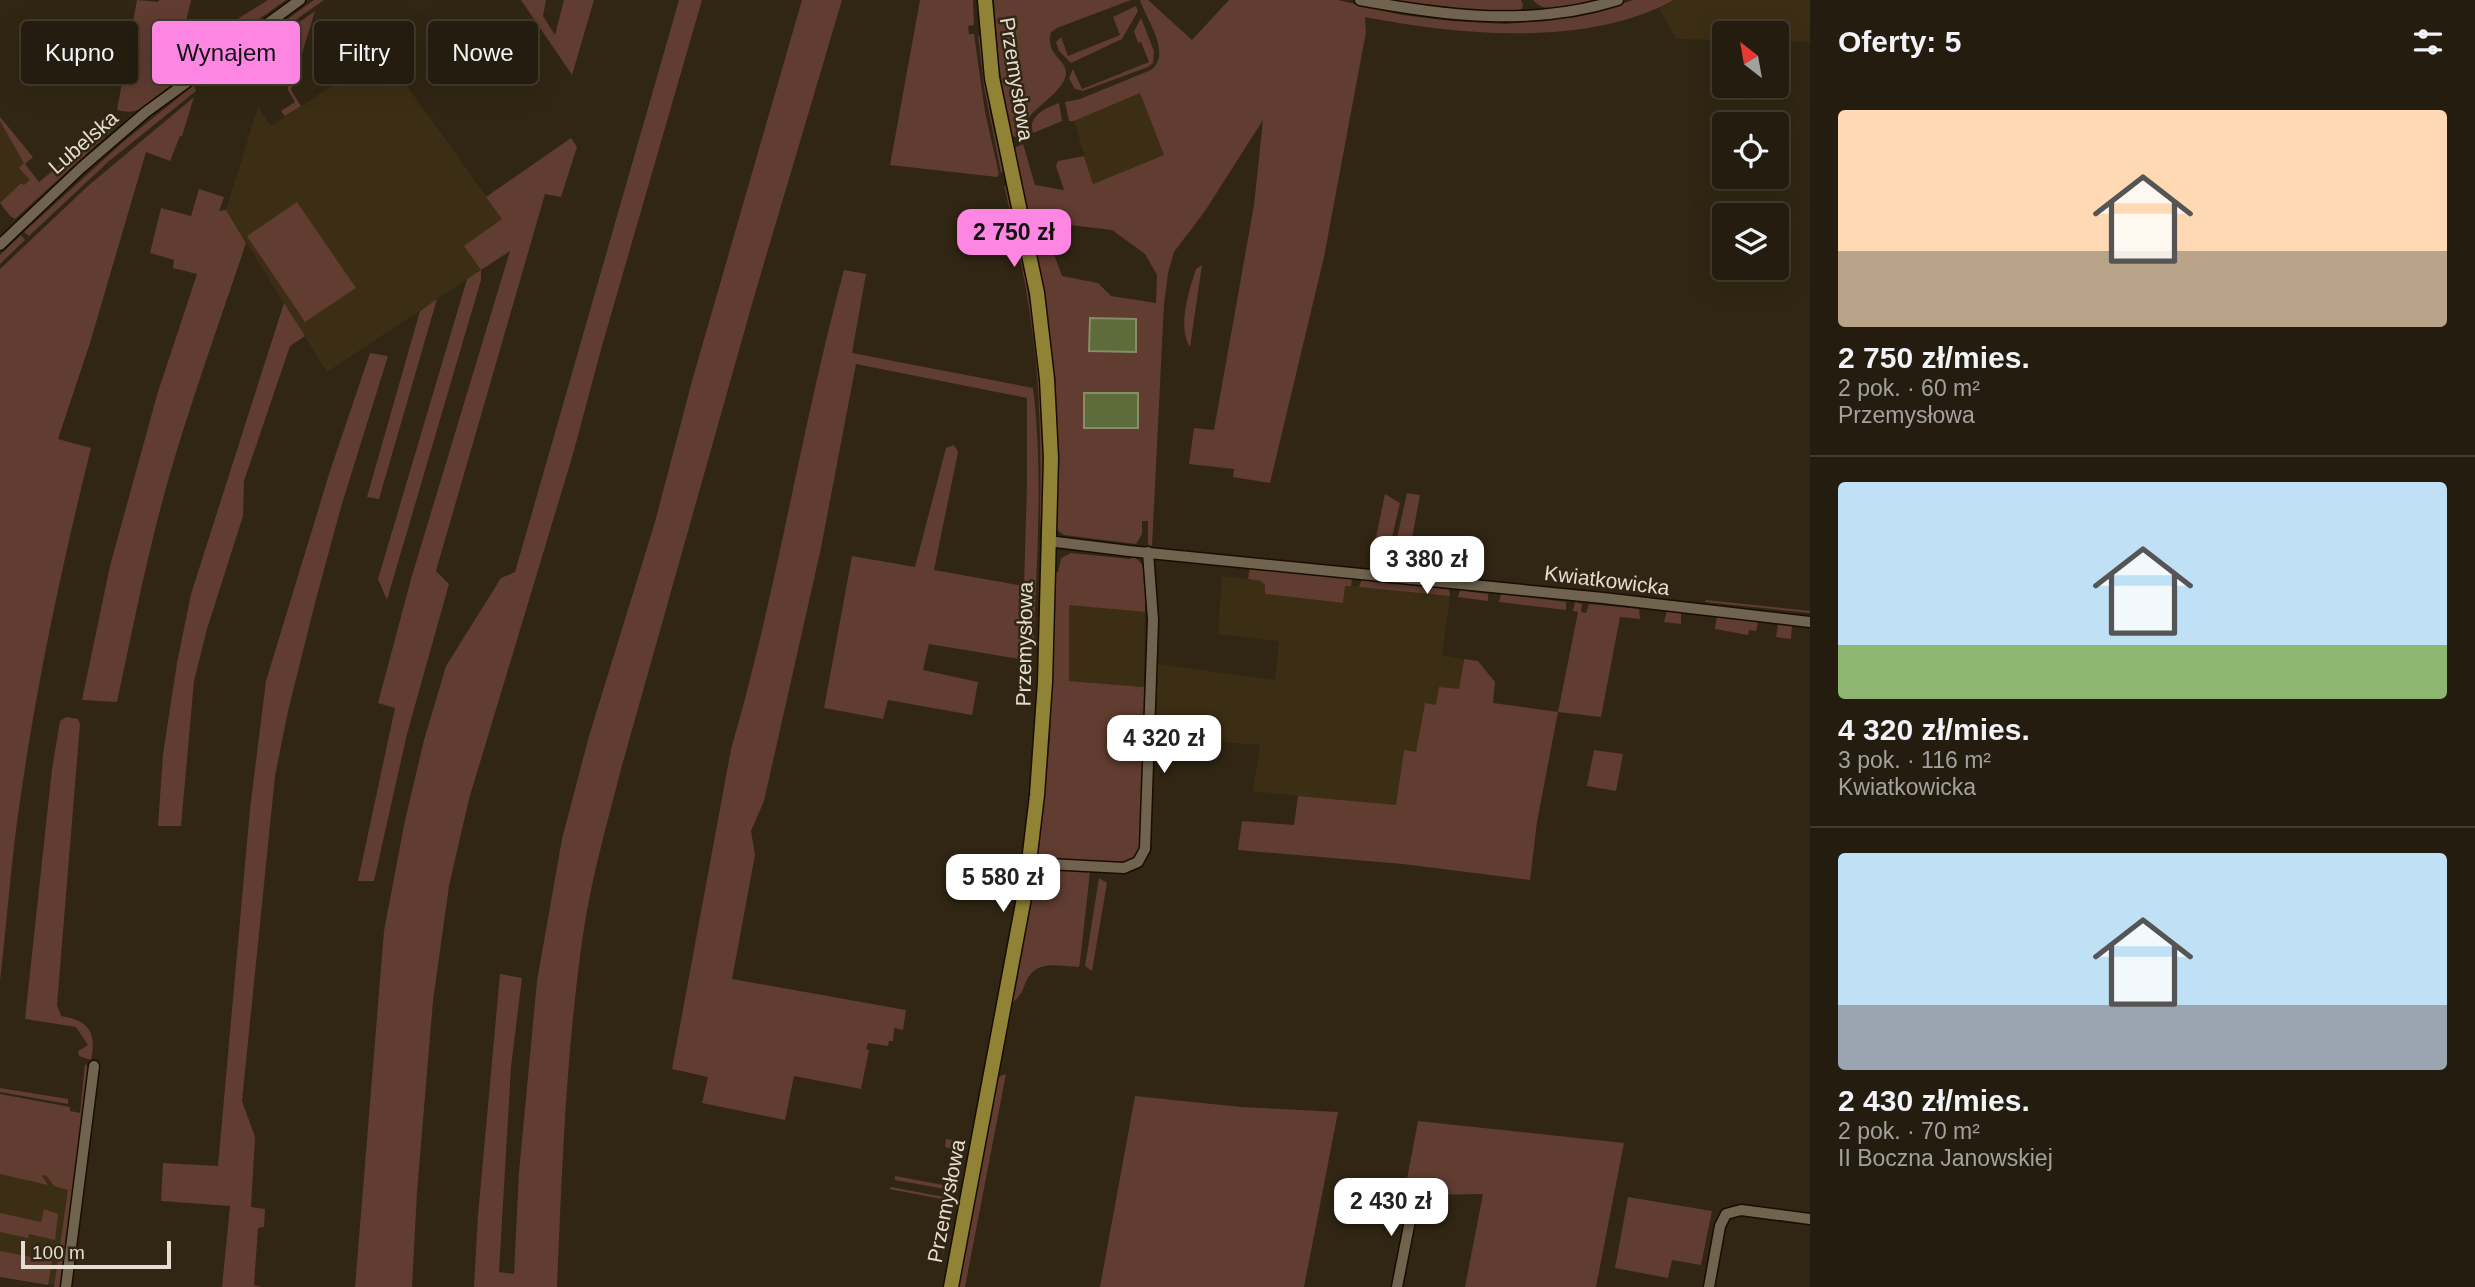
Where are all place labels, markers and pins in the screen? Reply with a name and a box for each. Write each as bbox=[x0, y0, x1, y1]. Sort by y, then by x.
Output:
pin: 2 750 zł bbox=[942, 210, 1086, 269]
pin: 3 380 zł bbox=[1355, 536, 1499, 596]
pin: 4 320 zł bbox=[1092, 716, 1236, 775]
pin: 5 580 zł bbox=[931, 855, 1075, 914]
pin: 2 430 zł bbox=[1319, 1178, 1463, 1238]

